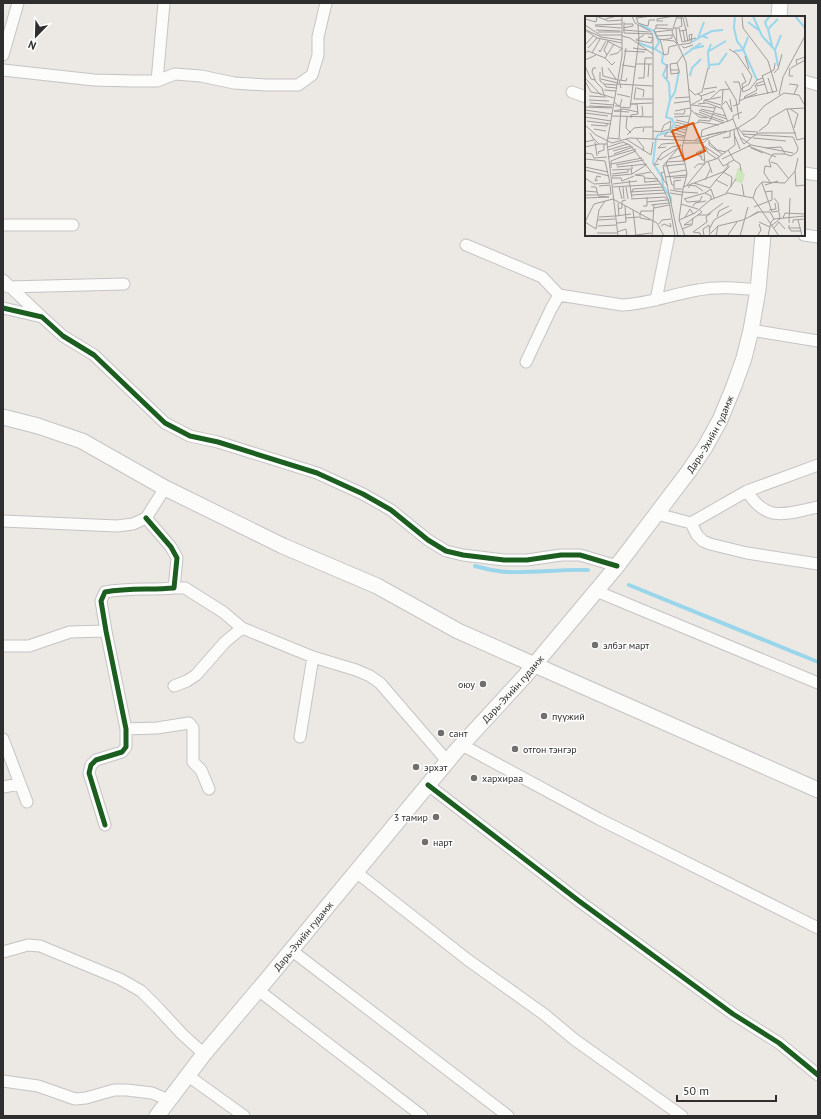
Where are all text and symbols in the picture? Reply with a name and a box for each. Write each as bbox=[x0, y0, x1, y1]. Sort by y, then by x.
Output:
north arrow bbox=[16, 16, 56, 56]
inset map bbox=[585, 16, 805, 236]
text: N bbox=[26, 37, 38, 53]
street label: Дарь-Эхийн гудамж bbox=[684, 393, 737, 475]
place label: элбэг март bbox=[603, 639, 649, 652]
marker: элбэг март bbox=[590, 640, 600, 650]
street label: Дарь-Эхийн гудамж bbox=[479, 652, 547, 726]
place label: оюу bbox=[458, 678, 475, 691]
marker: оюу bbox=[478, 679, 488, 689]
place label: пүүжий bbox=[552, 710, 585, 723]
marker: пүүжий bbox=[539, 711, 549, 721]
place label: сант bbox=[449, 727, 468, 740]
marker: сант bbox=[436, 728, 446, 738]
place label: отгон тэнгэр bbox=[523, 743, 577, 756]
marker: отгон тэнгэр bbox=[510, 744, 520, 754]
place label: эрхэт bbox=[424, 761, 447, 774]
marker: эрхэт bbox=[411, 762, 421, 772]
place label: хархираа bbox=[482, 772, 523, 785]
marker: хархираа bbox=[469, 773, 479, 783]
place label: 3 тамир bbox=[394, 811, 428, 824]
marker: 3 тамир bbox=[431, 812, 441, 822]
place label: нарт bbox=[433, 836, 453, 849]
marker: нарт bbox=[420, 837, 430, 847]
street label: Дарь-Эхийн гудамж bbox=[271, 898, 336, 974]
scale bar bbox=[677, 1077, 776, 1103]
text: 50 m bbox=[683, 1083, 709, 1098]

